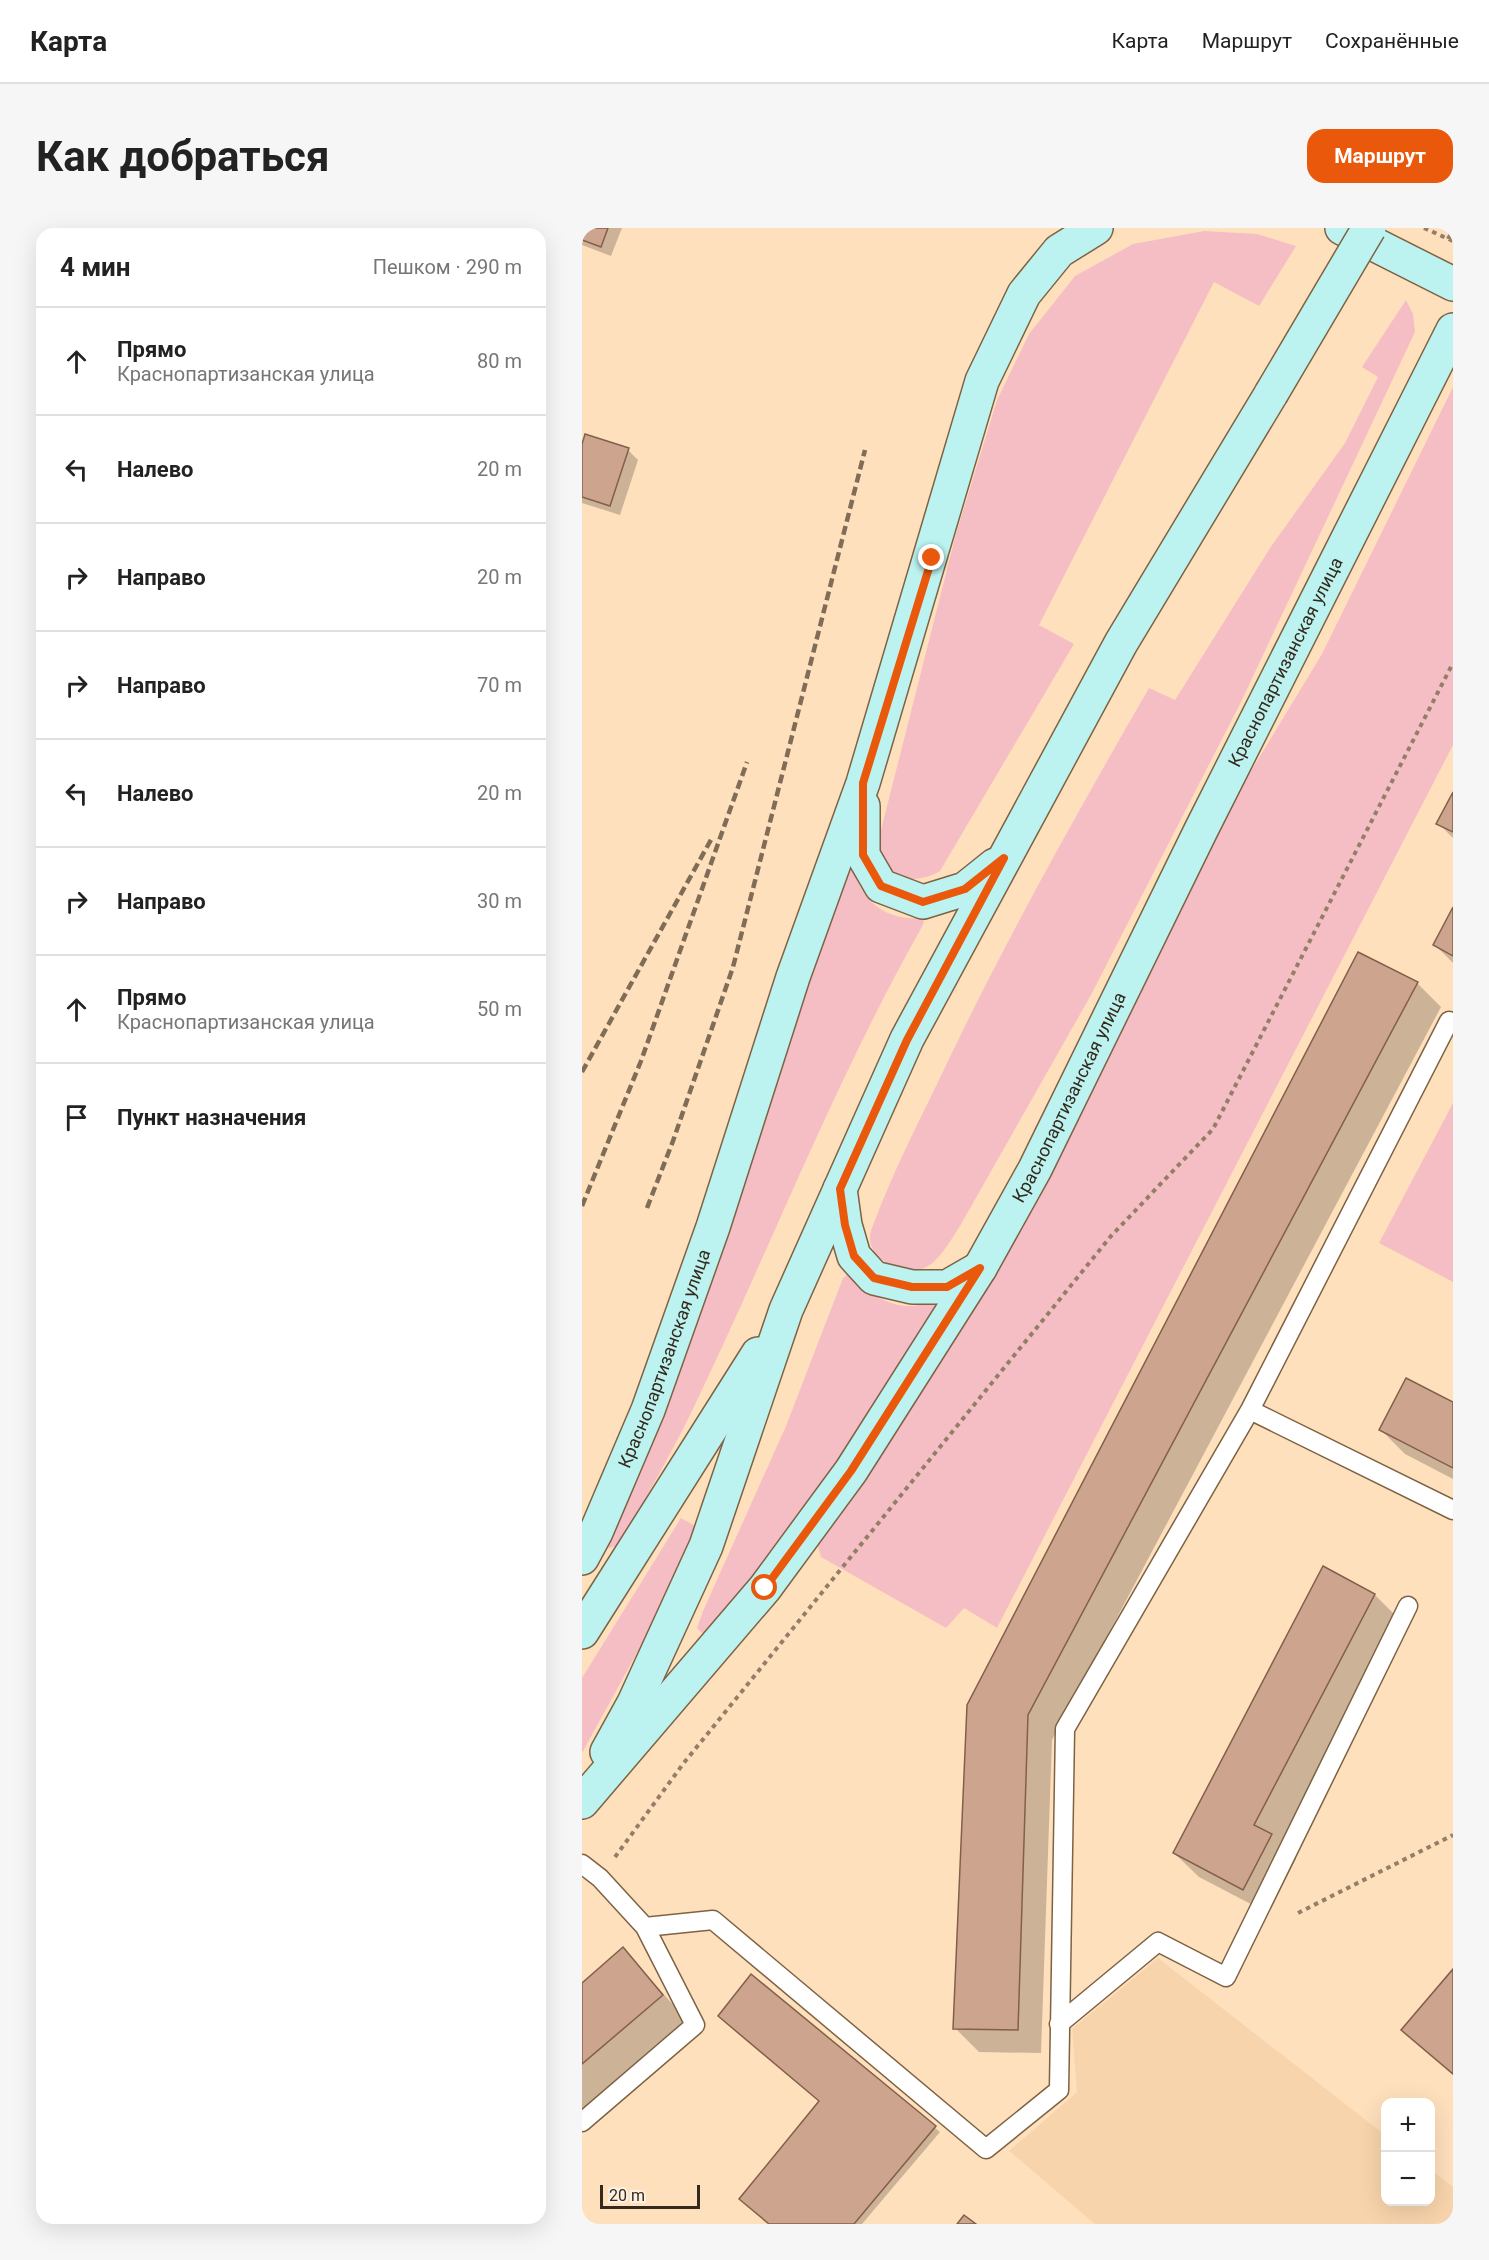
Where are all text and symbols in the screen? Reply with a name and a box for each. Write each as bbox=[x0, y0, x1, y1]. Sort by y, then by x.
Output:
text: Карта bbox=[30, 25, 107, 58]
text: Карта bbox=[1112, 29, 1169, 53]
text: Маршрут bbox=[1202, 29, 1292, 53]
text: Сохранённые bbox=[1325, 29, 1459, 53]
button: Маршрут bbox=[1307, 129, 1453, 183]
text: Как добраться bbox=[36, 132, 330, 181]
text: 4 мин bbox=[60, 252, 131, 282]
text: Пешком · 290 m bbox=[373, 255, 522, 279]
text: Прямо bbox=[117, 337, 186, 362]
icon: ahead bbox=[60, 345, 93, 378]
text: 80 m bbox=[477, 349, 522, 373]
text: Краснопартизанская улица bbox=[117, 362, 375, 386]
icon: left bbox=[60, 453, 93, 486]
text: Налево bbox=[117, 457, 194, 482]
text: 20 m bbox=[477, 457, 522, 481]
route end bbox=[918, 544, 944, 570]
street label: Краснопартизанская улица bbox=[1224, 554, 1347, 770]
icon: right bbox=[60, 561, 93, 594]
text: Направо bbox=[117, 565, 206, 590]
text: 20 m bbox=[477, 565, 522, 589]
icon: right bbox=[60, 669, 93, 702]
text: Направо bbox=[117, 673, 206, 698]
text: 70 m bbox=[477, 673, 522, 697]
icon: left bbox=[60, 777, 93, 810]
text: Налево bbox=[117, 781, 194, 806]
text: 20 m bbox=[477, 781, 522, 805]
icon: right bbox=[60, 885, 93, 918]
text: Направо bbox=[117, 889, 206, 914]
text: 30 m bbox=[477, 889, 522, 913]
text: Прямо bbox=[117, 985, 186, 1010]
street label: Краснопартизанская улица bbox=[1008, 989, 1130, 1206]
icon: ahead bbox=[60, 993, 93, 1026]
text: 50 m bbox=[477, 997, 522, 1021]
text: Краснопартизанская улица bbox=[117, 1010, 375, 1034]
icon: arrive bbox=[60, 1101, 93, 1134]
text: Пункт назначения bbox=[117, 1105, 306, 1130]
street label: Краснопартизанская улица bbox=[613, 1246, 714, 1471]
route start bbox=[751, 1574, 777, 1600]
map controls bbox=[1381, 2098, 1435, 2206]
button: + bbox=[1381, 2098, 1435, 2152]
button: − bbox=[1381, 2152, 1435, 2206]
scale bar bbox=[600, 2182, 700, 2210]
text: 20 m bbox=[609, 2186, 645, 2205]

